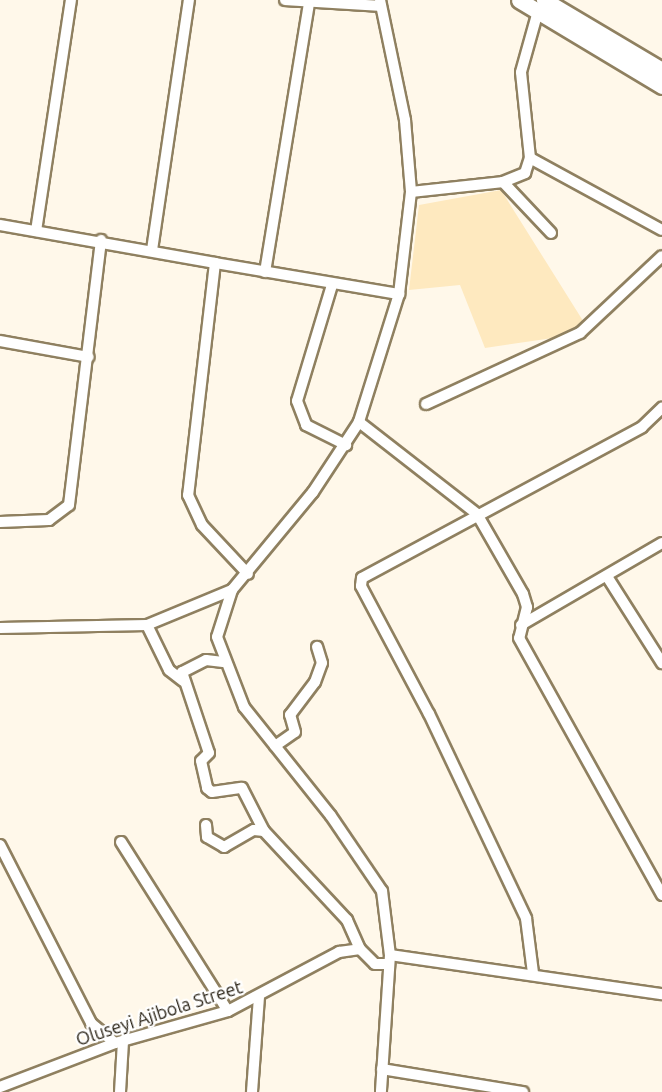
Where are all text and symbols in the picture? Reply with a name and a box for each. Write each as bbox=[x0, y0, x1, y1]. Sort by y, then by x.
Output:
street label: Oluseyi Ajibola Street bbox=[73, 976, 245, 1050]

